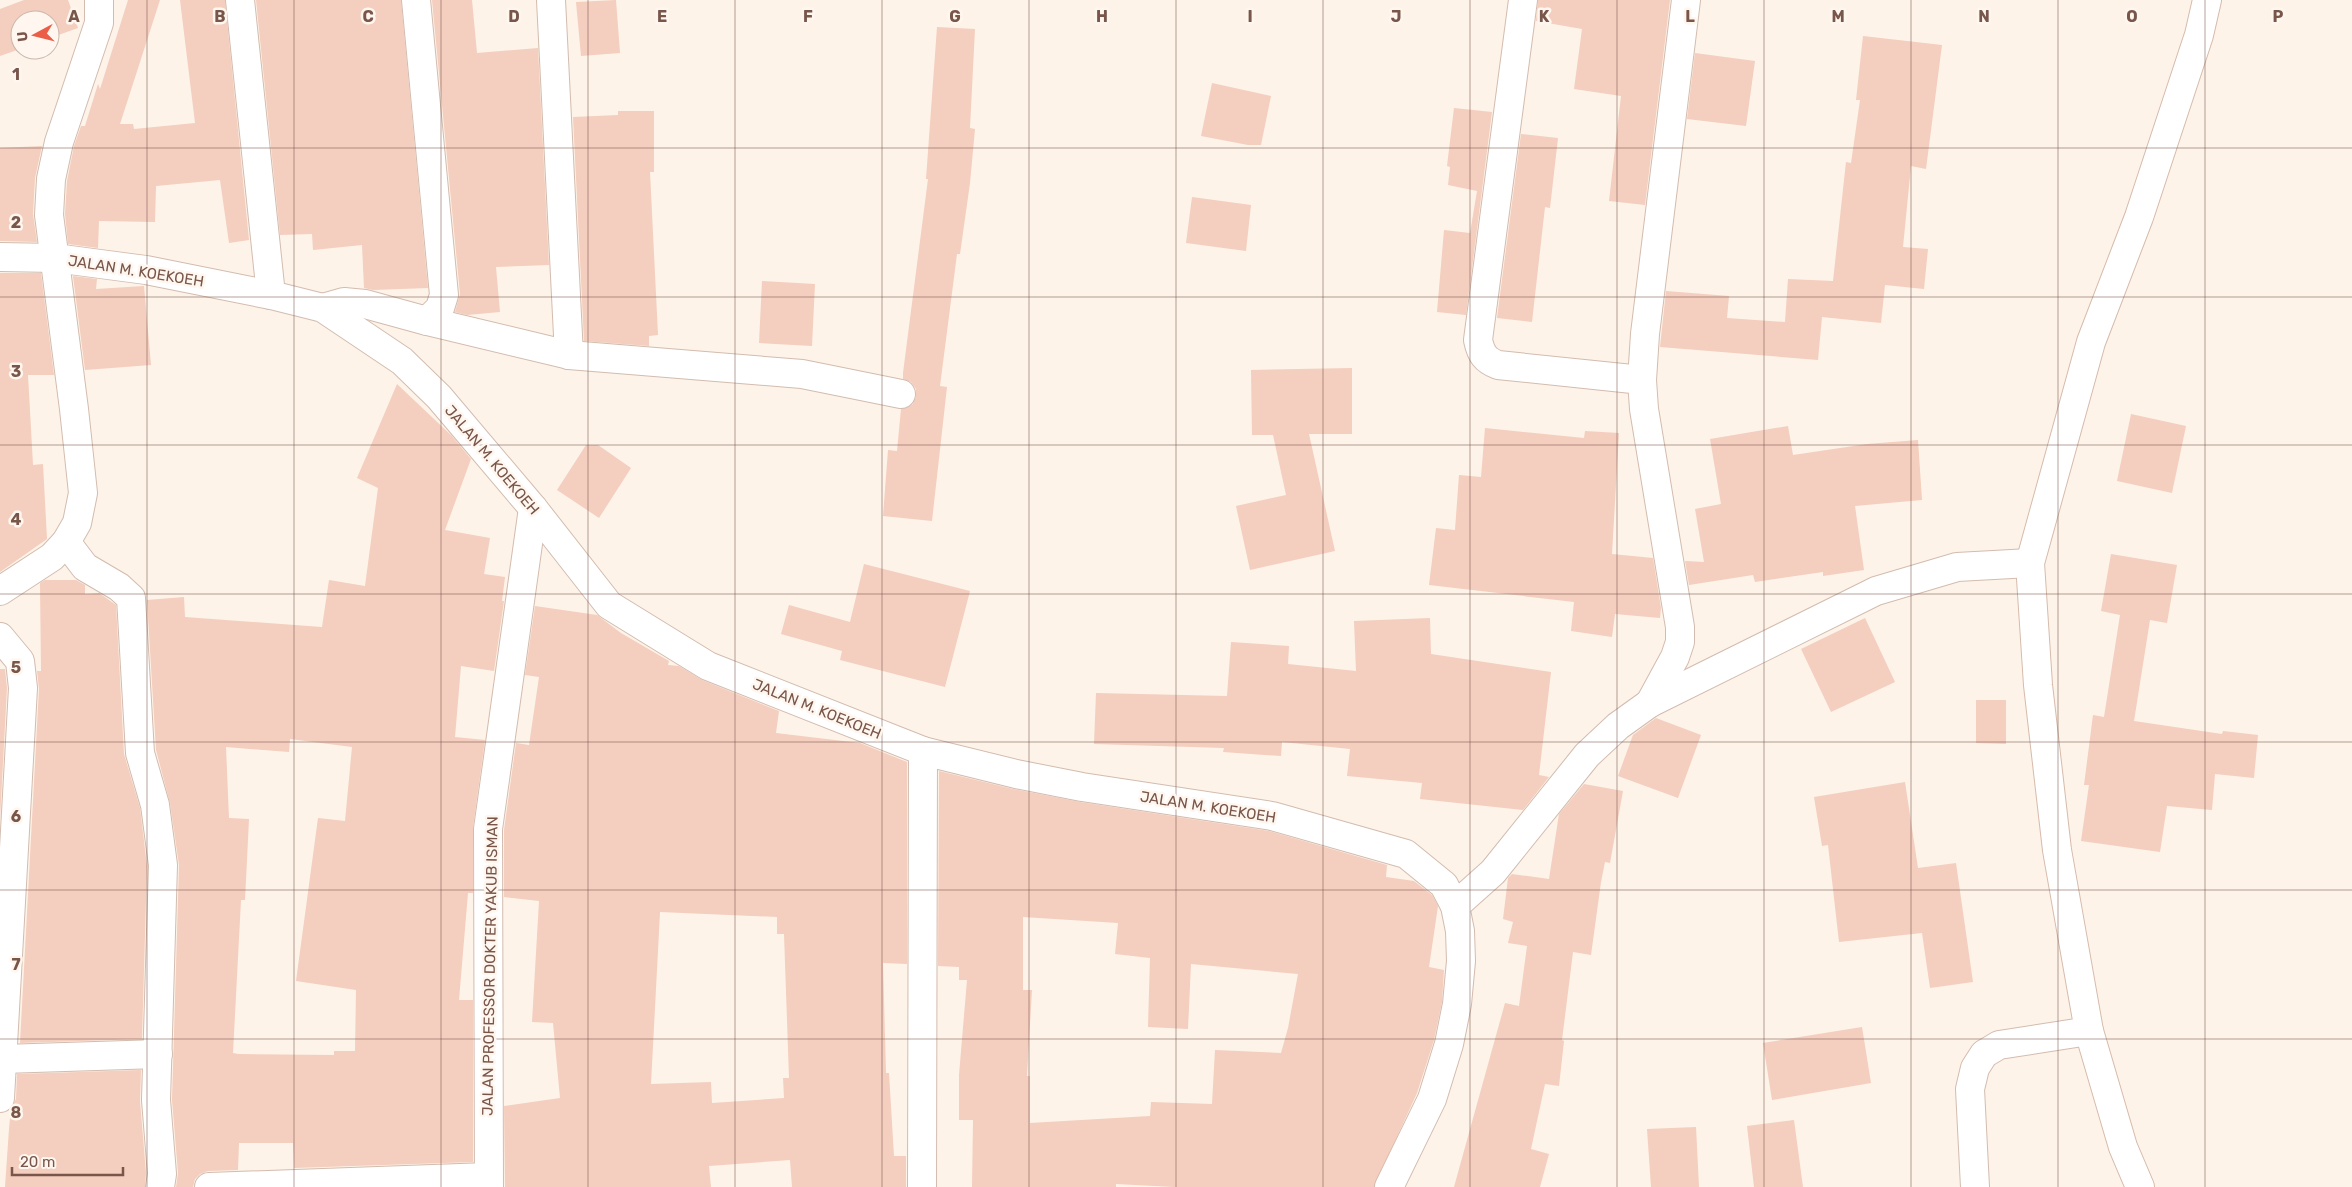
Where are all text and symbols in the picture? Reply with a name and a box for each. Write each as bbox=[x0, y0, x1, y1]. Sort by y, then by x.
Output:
text: A bbox=[68, 7, 80, 26]
text: B bbox=[214, 7, 226, 26]
text: C bbox=[362, 7, 374, 26]
text: D bbox=[508, 7, 520, 26]
text: E bbox=[657, 7, 667, 26]
text: F bbox=[803, 7, 813, 26]
text: G bbox=[949, 7, 961, 26]
text: H bbox=[1096, 7, 1108, 26]
text: I bbox=[1247, 7, 1253, 26]
text: J bbox=[1391, 7, 1401, 26]
text: K bbox=[1539, 7, 1550, 26]
text: L bbox=[1685, 7, 1695, 26]
text: M bbox=[1831, 7, 1845, 26]
text: N bbox=[1978, 7, 1990, 26]
text: O bbox=[2126, 7, 2138, 26]
text: P bbox=[2273, 7, 2284, 26]
north arrow bbox=[10, 10, 60, 60]
text: U bbox=[14, 30, 32, 43]
text: 1 bbox=[12, 65, 20, 84]
text: 2 bbox=[11, 213, 21, 232]
street label: JALAN M. KOEKOEH bbox=[67, 251, 205, 291]
text: 3 bbox=[11, 362, 21, 381]
street label: JALAN M. KOEKOEH bbox=[441, 402, 543, 518]
text: 4 bbox=[11, 510, 22, 529]
text: 5 bbox=[11, 658, 21, 677]
street label: JALAN M. KOEKOEH bbox=[750, 675, 884, 743]
street label: JALAN M. KOEKOEH bbox=[1139, 787, 1277, 827]
text: 6 bbox=[11, 807, 21, 826]
street label: JALAN PROFESSOR DOKTER YAKUB ISMAN bbox=[478, 816, 502, 1116]
text: 7 bbox=[11, 955, 21, 974]
text: 8 bbox=[11, 1103, 22, 1122]
scale bar bbox=[12, 1144, 124, 1176]
text: 20 m bbox=[20, 1153, 55, 1171]

